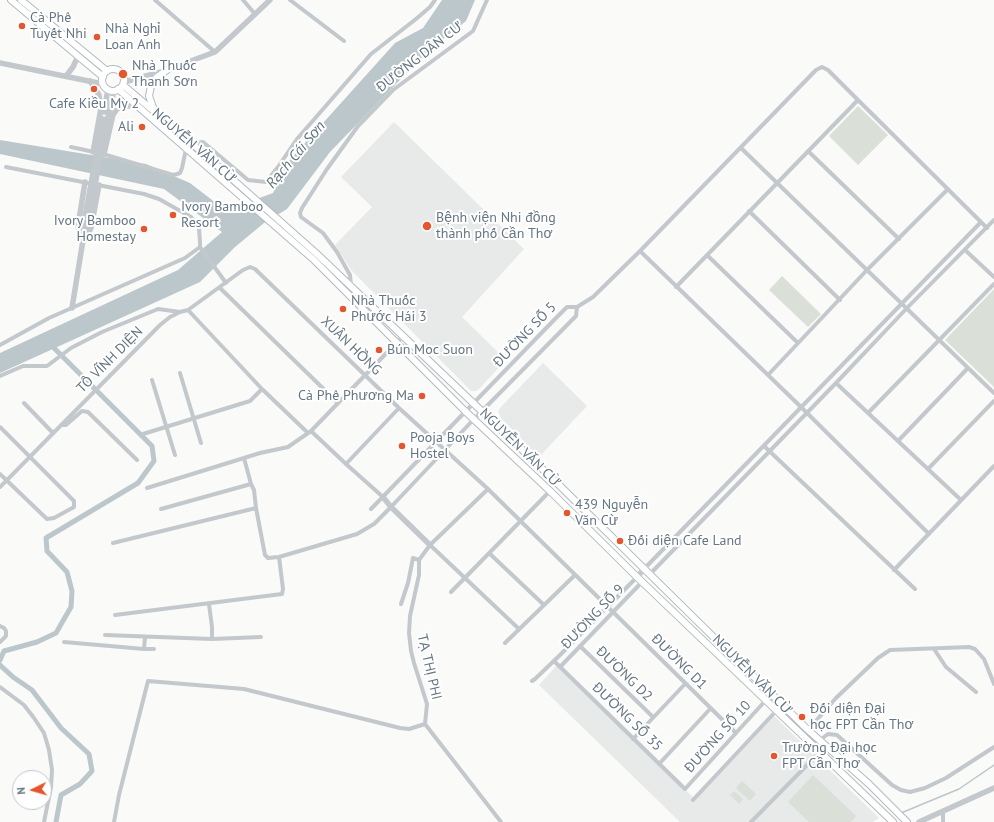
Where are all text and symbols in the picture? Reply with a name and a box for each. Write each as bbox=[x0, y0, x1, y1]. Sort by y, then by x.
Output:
place label: Cà Phê Tuyết Nhi bbox=[30, 10, 87, 42]
street label: ĐƯỜNG DÂN CƯ bbox=[373, 18, 467, 96]
marker: Cà Phê Tuyết Nhi bbox=[17, 21, 27, 31]
place label: Nhà Nghỉ Loan Anh bbox=[105, 21, 161, 54]
marker: Nhà Nghỉ Loan Anh bbox=[92, 32, 102, 42]
place label: Nhà Thuốc Thanh Sơn bbox=[132, 58, 198, 90]
marker: Nhà Thuốc Thanh Sơn bbox=[117, 68, 129, 80]
marker: Cafe Kiều My 2 bbox=[89, 84, 99, 94]
place label: Cafe Kiều My 2 bbox=[49, 96, 139, 112]
street label: NGUYỄN VĂN CỪ bbox=[148, 105, 240, 187]
water label: Rạch Cái Sơn bbox=[263, 118, 329, 192]
place label: Ali bbox=[118, 119, 134, 135]
marker: Ali bbox=[137, 122, 147, 132]
place label: Ivory Bamboo Resort bbox=[181, 199, 263, 232]
marker: Ivory Bamboo Resort bbox=[168, 210, 178, 220]
place label: Bệnh viện Nhi đồng thành phố Cần Thơ bbox=[436, 210, 556, 242]
place label: Ivory Bamboo Homestay bbox=[54, 213, 136, 246]
marker: Bệnh viện Nhi đồng thành phố Cần Thơ bbox=[421, 220, 433, 232]
marker: Ivory Bamboo Homestay bbox=[139, 224, 149, 234]
place label: Nhà Thuốc Phước Hái 3 bbox=[351, 293, 427, 326]
street label: ĐƯỜNG SỐ 5 bbox=[490, 299, 560, 371]
marker: Nhà Thuốc Phước Hái 3 bbox=[338, 304, 348, 314]
street label: XUÂN HỒNG bbox=[317, 313, 385, 379]
street label: TÔ VĨNH DIỆN bbox=[73, 323, 147, 397]
place label: Bún Moc Suon bbox=[387, 342, 473, 358]
marker: Bún Moc Suon bbox=[374, 345, 384, 355]
place label: Cà Phê Phương Ma bbox=[298, 388, 414, 404]
marker: Cà Phê Phương Ma bbox=[417, 391, 427, 401]
street label: NGUYỄN VĂN CỪ bbox=[476, 405, 564, 491]
place label: Pooja Boys Hostel bbox=[410, 430, 475, 462]
marker: Pooja Boys Hostel bbox=[397, 441, 407, 451]
place label: 439 Nguyễn Văn Cừ bbox=[575, 497, 648, 530]
marker: 439 Nguyễn Văn Cừ bbox=[562, 508, 572, 518]
place label: Đối diện Cafe Land bbox=[628, 533, 742, 549]
marker: Đối diện Cafe Land bbox=[615, 536, 625, 546]
street label: ĐƯỜNG SỐ 9 bbox=[558, 581, 628, 653]
street label: ĐƯỜNG D1 bbox=[648, 631, 710, 693]
street label: TẠ THỊ PHI bbox=[413, 632, 445, 702]
street label: NGUYỄN VĂN CỪ bbox=[709, 632, 795, 718]
street label: ĐƯỜNG D2 bbox=[592, 643, 656, 705]
street label: ĐƯỜNG SỐ 35 bbox=[588, 679, 666, 755]
street label: ĐƯỜNG SỐ 10 bbox=[681, 698, 755, 776]
place label: Đối diện Đại học FPT Cần Thơ bbox=[810, 701, 914, 734]
marker: Đối diện Đại học FPT Cần Thơ bbox=[797, 712, 807, 722]
place label: Trường Đại học FPT Cần Thơ bbox=[782, 740, 877, 772]
marker: Trường Đại học FPT Cần Thơ bbox=[769, 751, 779, 761]
north arrow bbox=[12, 770, 52, 810]
text: N bbox=[14, 787, 28, 795]

